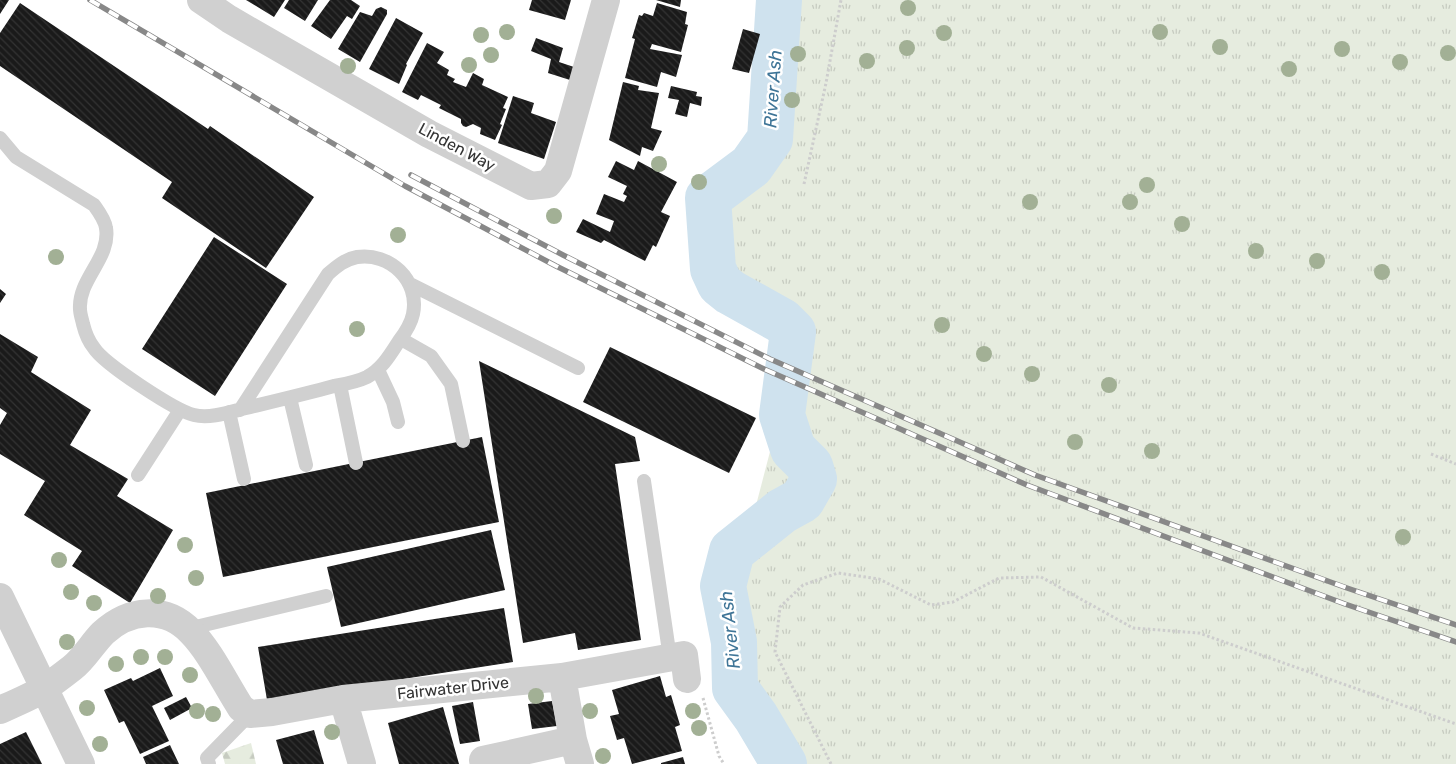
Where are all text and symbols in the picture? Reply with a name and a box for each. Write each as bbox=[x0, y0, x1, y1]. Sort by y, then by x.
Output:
water label: River Ash bbox=[759, 49, 787, 129]
street label: Linden Way bbox=[415, 119, 499, 175]
water label: River Ash bbox=[715, 590, 745, 670]
street label: Fairwater Drive bbox=[396, 673, 510, 703]

